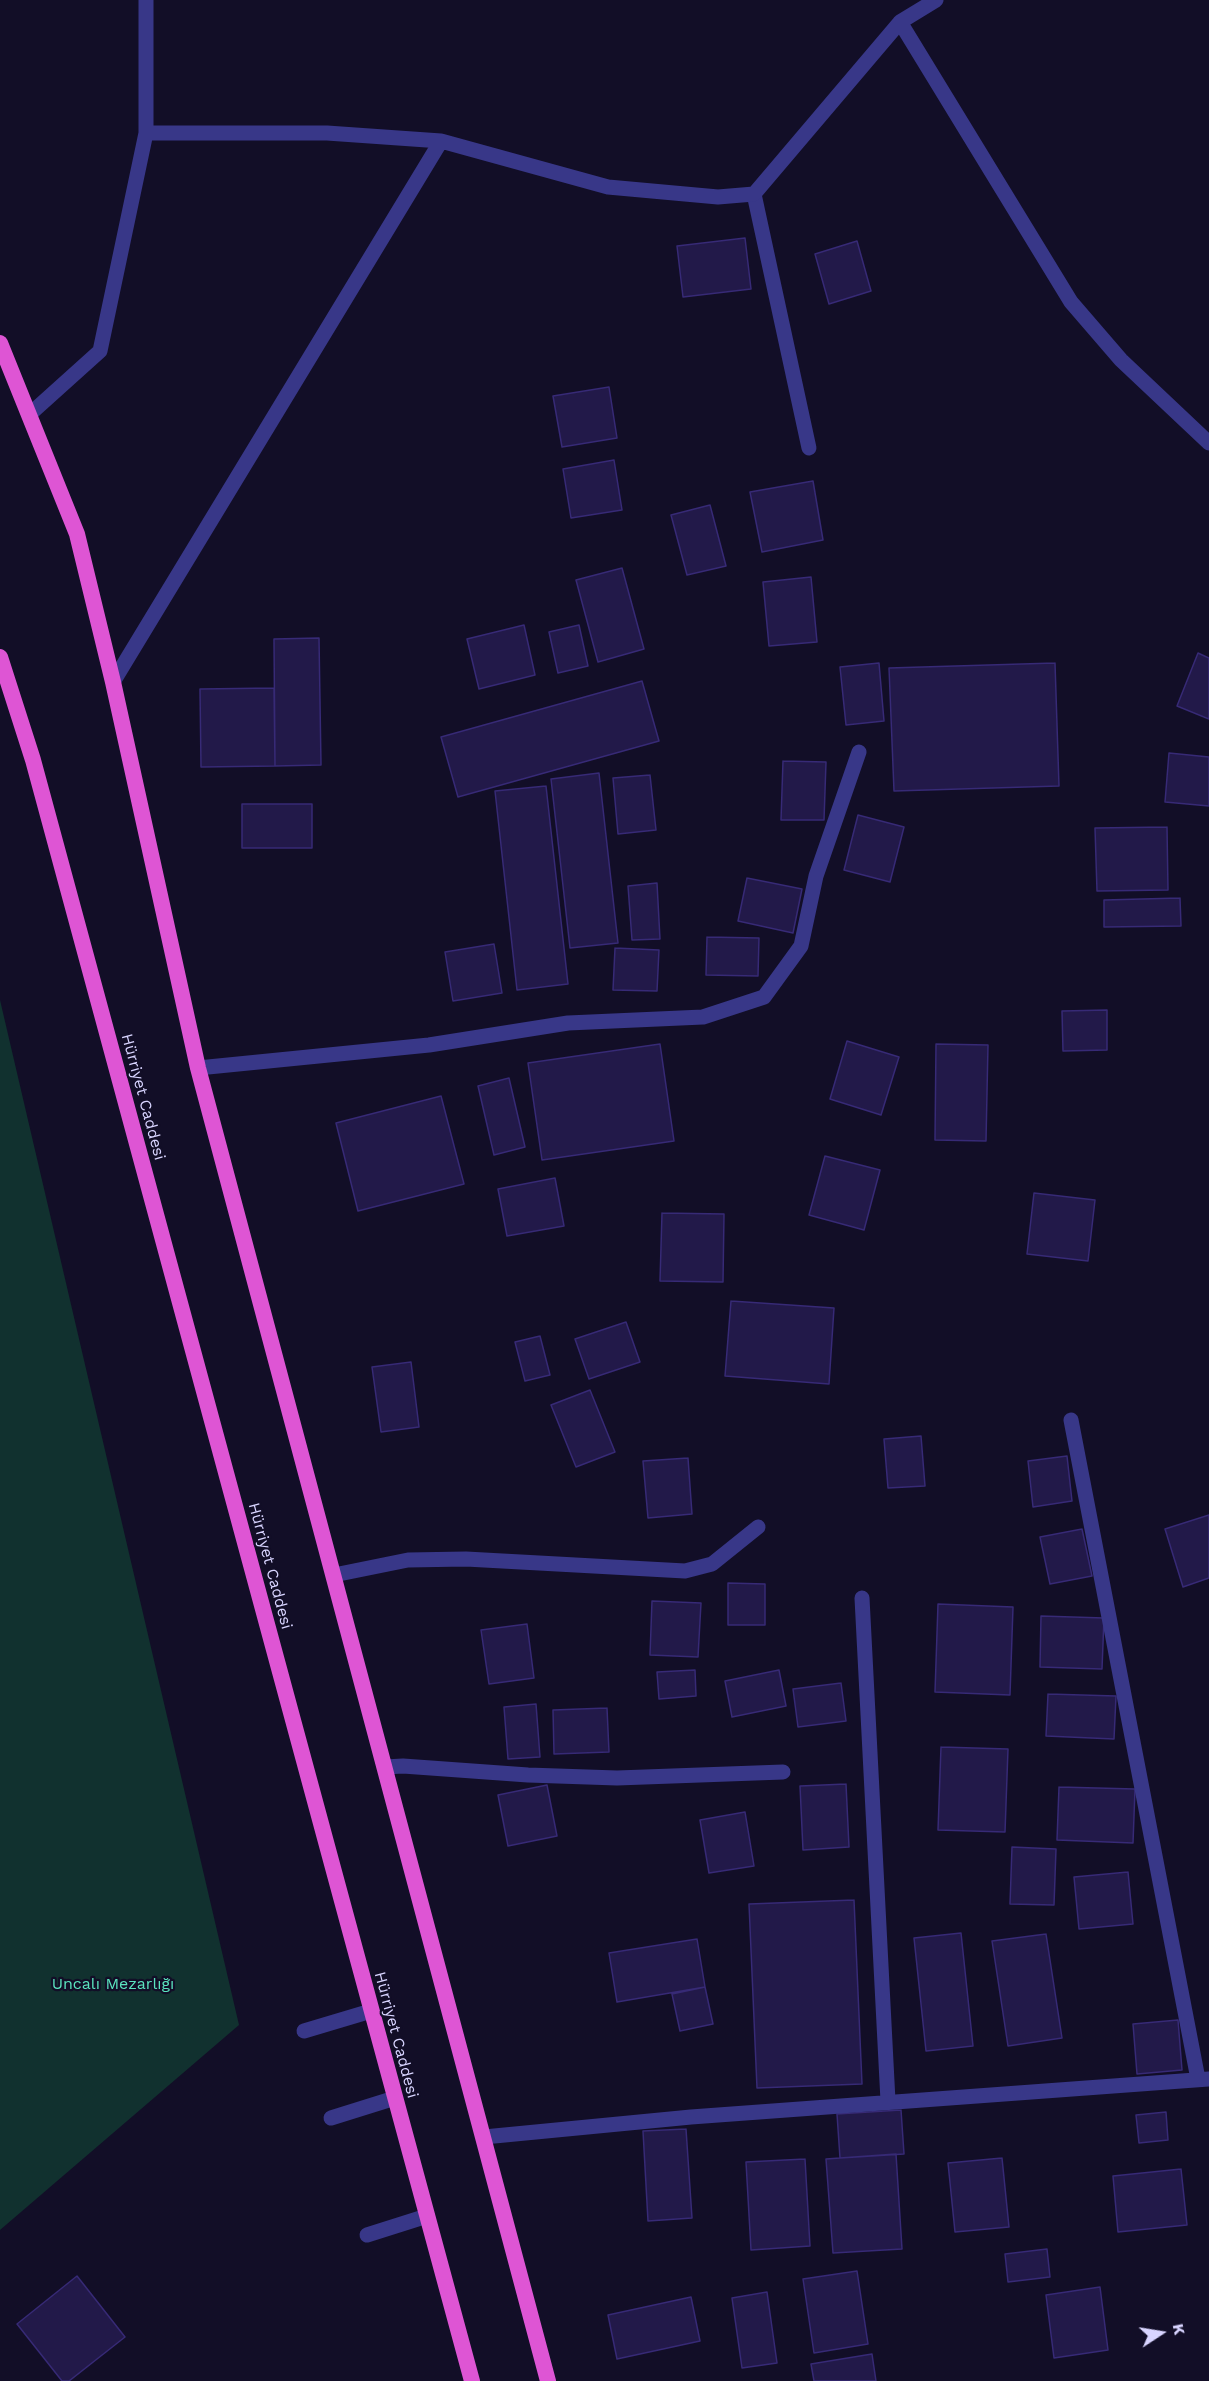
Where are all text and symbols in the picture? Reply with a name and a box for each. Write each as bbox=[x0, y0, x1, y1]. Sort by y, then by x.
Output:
street label: Hürriyet Caddesi bbox=[117, 1032, 169, 1162]
street label: Hürriyet Caddesi bbox=[244, 1501, 296, 1631]
street label: Hürriyet Caddesi bbox=[370, 1970, 422, 2100]
park label: Uncalı Mezarlığı bbox=[52, 1974, 174, 1994]
north arrow bbox=[1131, 2303, 1191, 2363]
text: K bbox=[1169, 2322, 1190, 2337]

